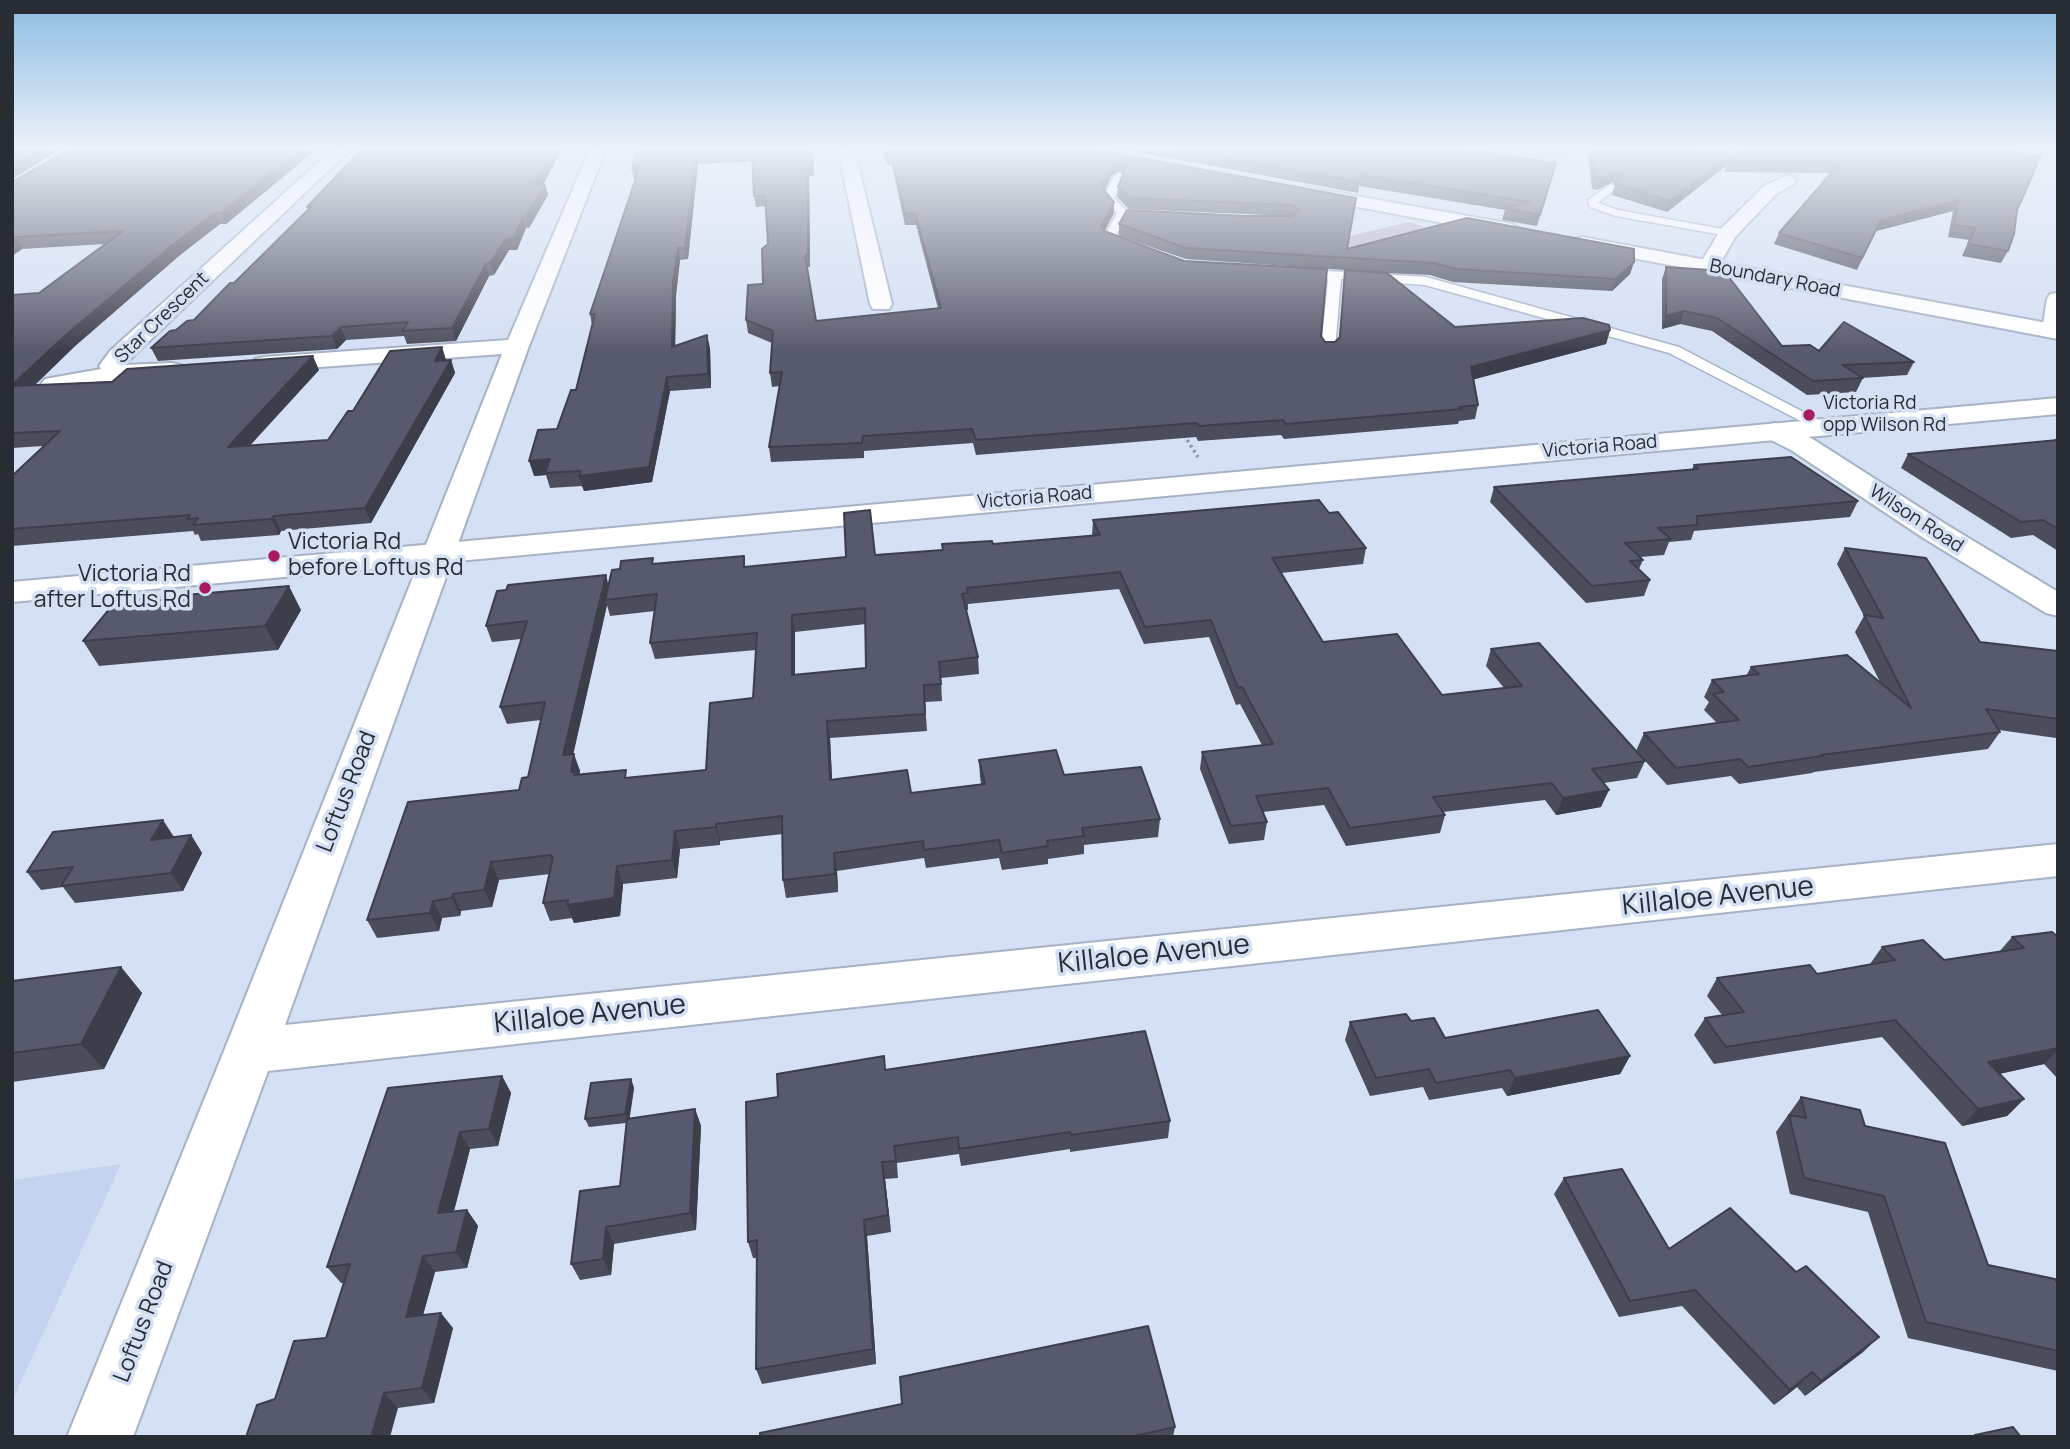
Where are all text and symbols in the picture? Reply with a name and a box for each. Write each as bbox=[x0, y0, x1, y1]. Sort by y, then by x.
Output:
street label: Boundary Road bbox=[1708, 255, 1842, 303]
street label: Star Crescent bbox=[110, 267, 214, 369]
place label: Victoria Rd opp Wilson Rd bbox=[1823, 393, 1946, 437]
marker: Victoria Rd opp Wilson Rd bbox=[1801, 407, 1817, 423]
street label: Victoria Road bbox=[1542, 431, 1658, 463]
street label: Wilson Road bbox=[1865, 480, 1967, 558]
street label: Victoria Road bbox=[977, 482, 1093, 514]
place label: Victoria Rd before Loftus Rd bbox=[288, 529, 464, 583]
marker: Victoria Rd before Loftus Rd bbox=[266, 548, 282, 564]
place label: Victoria Rd after Loftus Rd bbox=[34, 561, 191, 615]
marker: Victoria Rd after Loftus Rd bbox=[197, 580, 213, 596]
street label: Loftus Road bbox=[311, 728, 383, 856]
street label: Killaloe Avenue bbox=[1620, 870, 1816, 924]
street label: Killaloe Avenue bbox=[1056, 928, 1252, 982]
street label: Killaloe Avenue bbox=[492, 988, 688, 1042]
street label: Loftus Road bbox=[108, 1258, 180, 1386]

